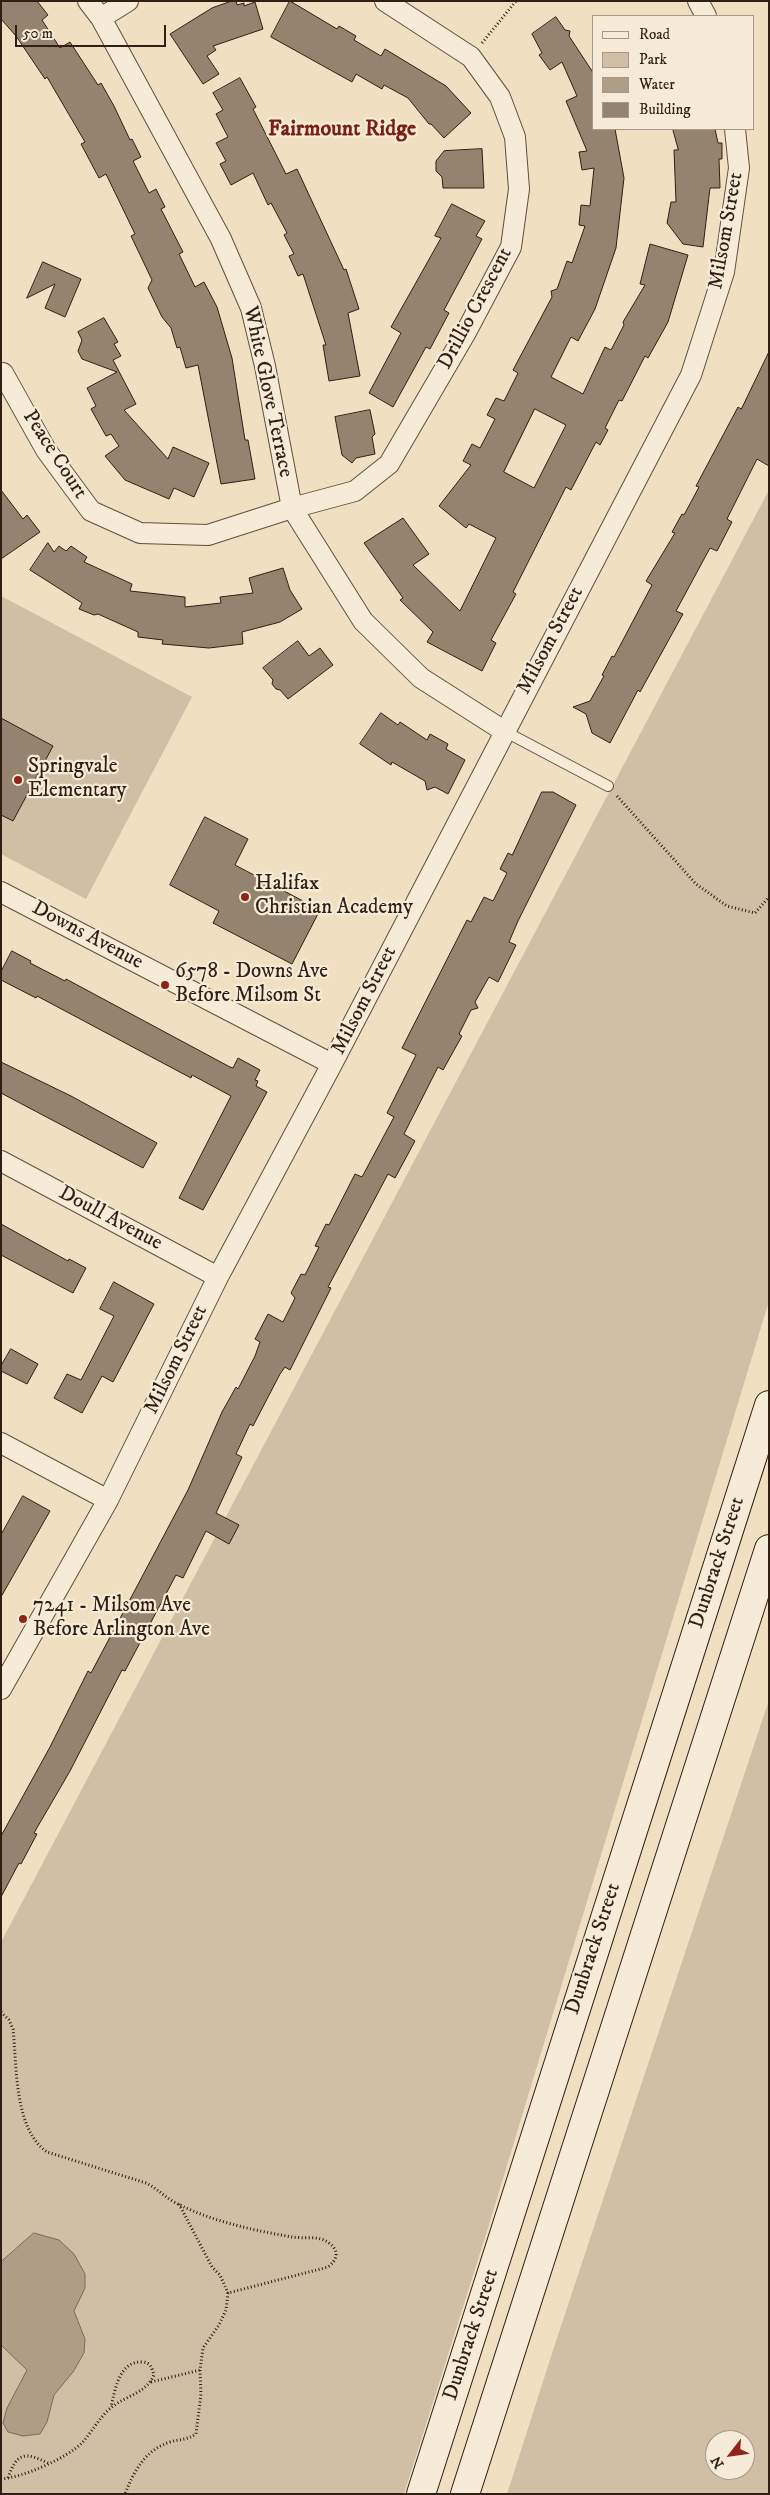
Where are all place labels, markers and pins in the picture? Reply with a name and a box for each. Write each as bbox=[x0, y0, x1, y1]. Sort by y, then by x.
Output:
place label: Springvale Elementary bbox=[28, 755, 126, 805]
marker: Springvale Elementary bbox=[12, 774, 24, 786]
place label: Halifax Christian Academy bbox=[255, 872, 413, 922]
marker: Halifax Christian Academy bbox=[239, 891, 251, 903]
place label: 6578 - Downs Ave Before Milsom St bbox=[175, 960, 328, 1010]
marker: 6578 - Downs Ave Before Milsom St bbox=[159, 979, 171, 991]
place label: 7241 - Milsom Ave Before Arlington Ave bbox=[33, 1594, 210, 1644]
marker: 7241 - Milsom Ave Before Arlington Ave bbox=[17, 1613, 29, 1625]

